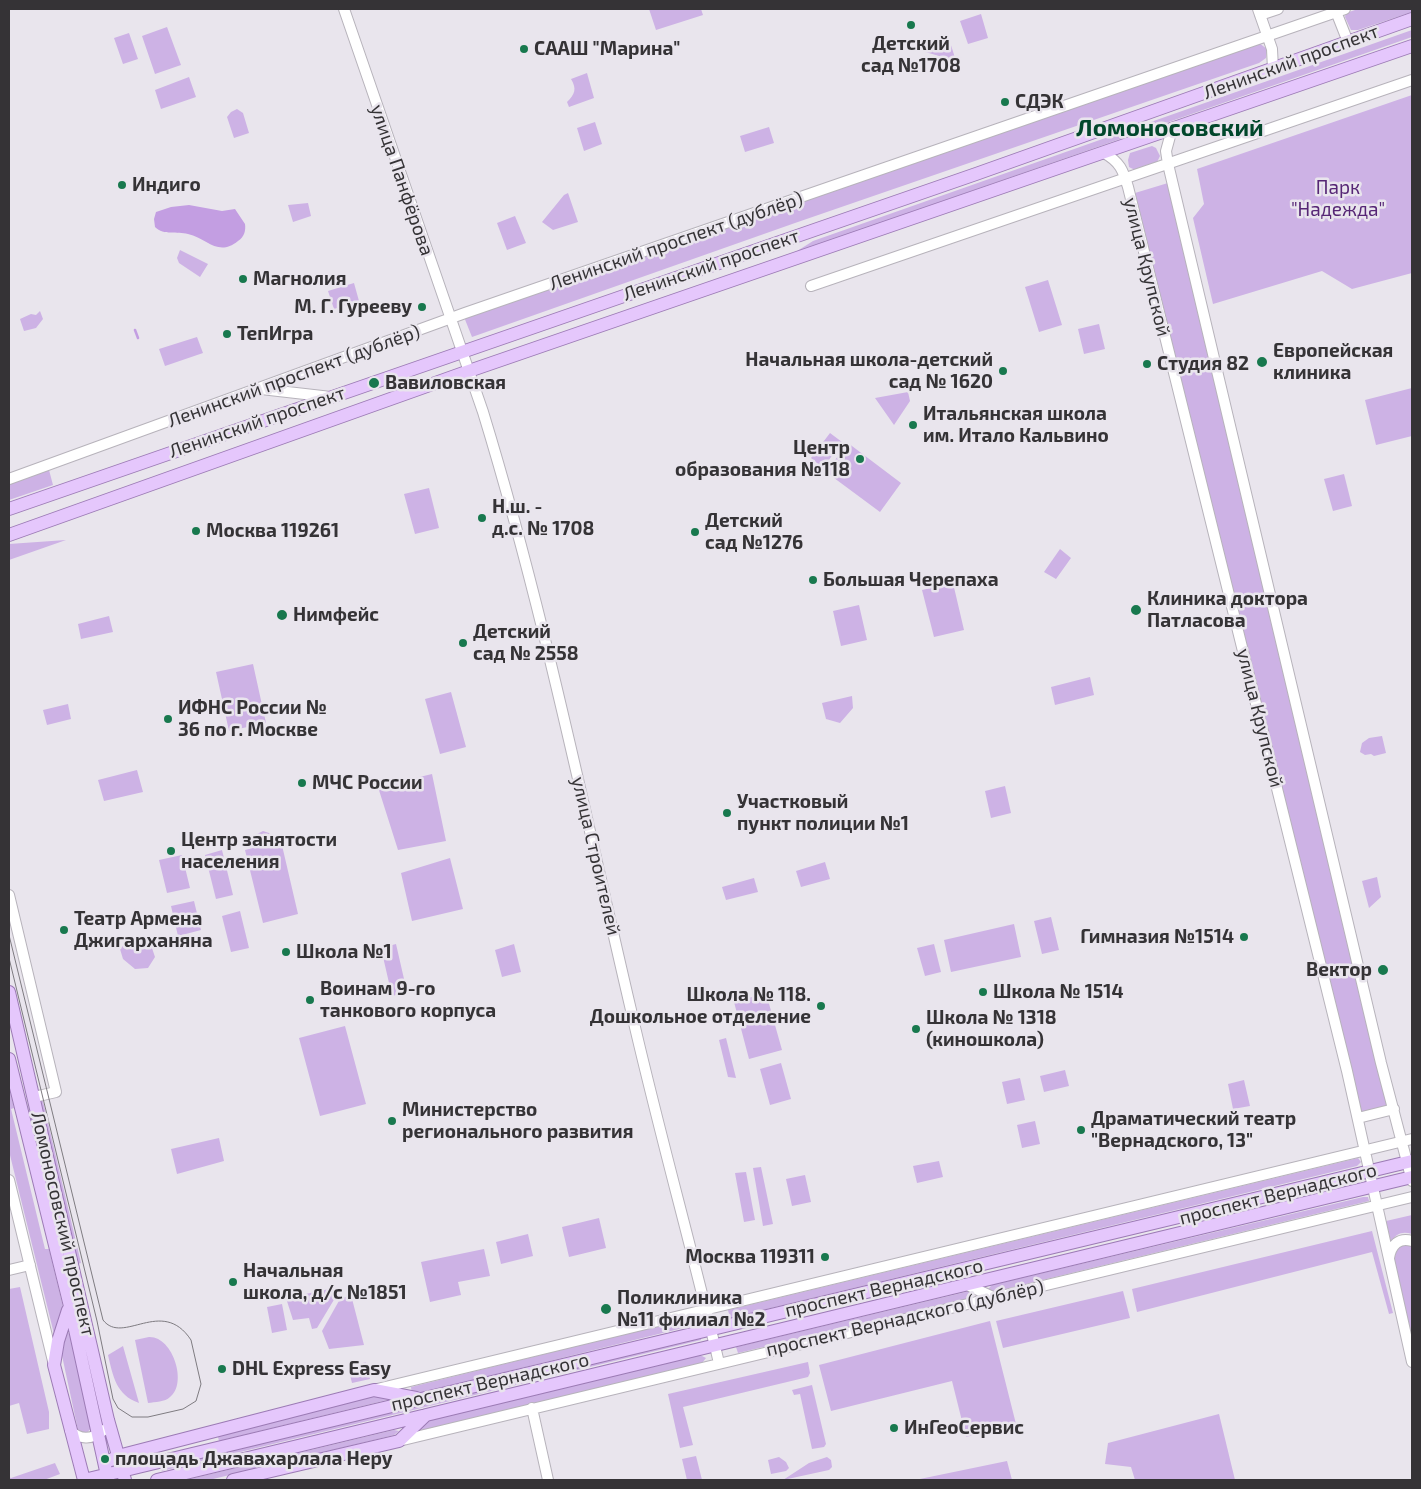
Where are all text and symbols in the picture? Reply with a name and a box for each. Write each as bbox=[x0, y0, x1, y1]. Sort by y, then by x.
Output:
marker: Детский сад №1708 bbox=[905, 19, 917, 31]
street label: Ленинский проспект bbox=[1200, 20, 1382, 104]
place label: Детский сад №1708 bbox=[861, 33, 961, 77]
place label: СААШ "Марина" bbox=[534, 38, 680, 60]
marker: СААШ "Марина" bbox=[518, 43, 530, 55]
place label: СДЭК bbox=[1015, 91, 1064, 113]
marker: СДЭК bbox=[999, 96, 1011, 108]
street label: улица Панфёрова bbox=[365, 101, 439, 259]
district label: Ломоносовский bbox=[1076, 114, 1264, 142]
place label: Индиго bbox=[132, 174, 201, 196]
park label: Парк "Надежда" bbox=[1291, 177, 1385, 221]
marker: Индиго bbox=[116, 179, 128, 191]
street label: Ленинский проспект (дублёр) bbox=[546, 187, 806, 295]
street label: улица Крупской bbox=[1119, 195, 1175, 339]
street label: Ленинский проспект bbox=[620, 224, 802, 306]
place label: Магнолия bbox=[253, 268, 346, 290]
marker: Магнолия bbox=[237, 273, 249, 285]
place label: М. Г. Гурееву bbox=[294, 296, 412, 318]
marker: М. Г. Гурееву bbox=[416, 301, 428, 313]
street label: Ленинский проспект (дублёр) bbox=[165, 320, 423, 432]
place label: ТепИгра bbox=[237, 323, 313, 345]
marker: ТепИгра bbox=[221, 328, 233, 340]
place label: Европейская клиника bbox=[1273, 340, 1393, 384]
place label: Начальная школа-детский сад № 1620 bbox=[745, 349, 993, 393]
place label: Студия 82 bbox=[1157, 353, 1249, 375]
marker: Европейская клиника bbox=[1255, 355, 1269, 369]
marker: Студия 82 bbox=[1141, 358, 1153, 370]
marker: Начальная школа-детский сад № 1620 bbox=[997, 365, 1009, 377]
place label: Вавиловская bbox=[385, 372, 506, 394]
marker: Вавиловская bbox=[367, 376, 381, 390]
street label: Ленинский проспект bbox=[166, 381, 348, 463]
place label: Итальянская школа им. Итало Кальвино bbox=[923, 403, 1109, 447]
marker: Итальянская школа им. Итало Кальвино bbox=[907, 419, 919, 431]
place label: Центр образования №118 bbox=[675, 437, 850, 481]
marker: Центр образования №118 bbox=[854, 453, 866, 465]
place label: Н.ш. - д.с. № 1708 bbox=[492, 496, 594, 540]
place label: Детский сад №1276 bbox=[705, 510, 803, 554]
marker: Н.ш. - д.с. № 1708 bbox=[476, 512, 488, 524]
place label: Москва 119261 bbox=[206, 520, 339, 542]
marker: Москва 119261 bbox=[190, 525, 202, 537]
marker: Детский сад №1276 bbox=[689, 526, 701, 538]
place label: Большая Черепаха bbox=[823, 569, 999, 591]
marker: Большая Черепаха bbox=[807, 574, 819, 586]
place label: Клиника доктора Патласова bbox=[1147, 588, 1308, 632]
marker: Клиника доктора Патласова bbox=[1129, 603, 1143, 617]
place label: Нимфейс bbox=[293, 604, 379, 626]
marker: Нимфейс bbox=[275, 608, 289, 622]
place label: Детский сад № 2558 bbox=[473, 621, 579, 665]
marker: Детский сад № 2558 bbox=[457, 637, 469, 649]
street label: улица Крупской bbox=[1232, 646, 1288, 790]
place label: ИФНС России № 36 по г. Москве bbox=[178, 697, 327, 741]
marker: ИФНС России № 36 по г. Москве bbox=[162, 713, 174, 725]
place label: МЧС России bbox=[312, 772, 423, 794]
street label: улица Строителей bbox=[567, 774, 625, 938]
marker: МЧС России bbox=[296, 777, 308, 789]
place label: Участковый пункт полиции №1 bbox=[737, 791, 909, 835]
marker: Участковый пункт полиции №1 bbox=[721, 807, 733, 819]
place label: Центр занятости населения bbox=[181, 829, 337, 873]
marker: Центр занятости населения bbox=[165, 845, 177, 857]
place label: Театр Армена Джигарханяна bbox=[74, 908, 213, 952]
marker: Театр Армена Джигарханяна bbox=[58, 924, 70, 936]
place label: Гимназия №1514 bbox=[1080, 926, 1234, 948]
marker: Гимназия №1514 bbox=[1238, 931, 1250, 943]
place label: Школа №1 bbox=[296, 941, 392, 963]
marker: Школа №1 bbox=[280, 946, 292, 958]
place label: Вектор bbox=[1306, 959, 1372, 981]
marker: Вектор bbox=[1376, 963, 1390, 977]
place label: Воинам 9-го танкового корпуса bbox=[320, 978, 496, 1022]
place label: Школа № 1514 bbox=[993, 981, 1124, 1003]
place label: Школа № 118. Дошкольное отделение bbox=[590, 984, 811, 1028]
marker: Школа № 1514 bbox=[977, 986, 989, 998]
marker: Воинам 9-го танкового корпуса bbox=[304, 994, 316, 1006]
marker: Школа № 118. Дошкольное отделение bbox=[815, 1000, 827, 1012]
place label: Школа № 1318 (киношкола) bbox=[926, 1007, 1057, 1051]
marker: Школа № 1318 (киношкола) bbox=[910, 1023, 922, 1035]
place label: Министерство регионального развития bbox=[402, 1099, 633, 1143]
place label: Драматический театр "Вернадского, 13" bbox=[1091, 1108, 1296, 1152]
street label: Ломоносовский проспект bbox=[26, 1110, 100, 1338]
marker: Министерство регионального развития bbox=[386, 1115, 398, 1127]
marker: Драматический театр "Вернадского, 13" bbox=[1075, 1124, 1087, 1136]
street label: проспект Вернадского bbox=[1177, 1158, 1379, 1230]
place label: Москва 119311 bbox=[685, 1246, 815, 1268]
marker: Москва 119311 bbox=[819, 1251, 831, 1263]
street label: проспект Вернадского bbox=[783, 1254, 985, 1322]
place label: Начальная школа, д/с №1851 bbox=[243, 1260, 407, 1304]
street label: проспект Вернадского (дублёр) bbox=[764, 1275, 1046, 1361]
marker: Начальная школа, д/с №1851 bbox=[227, 1276, 239, 1288]
place label: Поликлиника №11 филиал №2 bbox=[617, 1287, 766, 1331]
marker: Поликлиника №11 филиал №2 bbox=[599, 1302, 613, 1316]
street label: проспект Вернадского bbox=[389, 1348, 591, 1416]
place label: DHL Express Easy bbox=[232, 1358, 391, 1380]
marker: DHL Express Easy bbox=[216, 1363, 228, 1375]
place label: ИнГеоСервис bbox=[904, 1417, 1024, 1439]
marker: ИнГеоСервис bbox=[888, 1422, 900, 1434]
place label: площадь Джавахарлала Неру bbox=[115, 1448, 393, 1470]
marker: площадь Джавахарлала Неру bbox=[99, 1453, 111, 1465]

